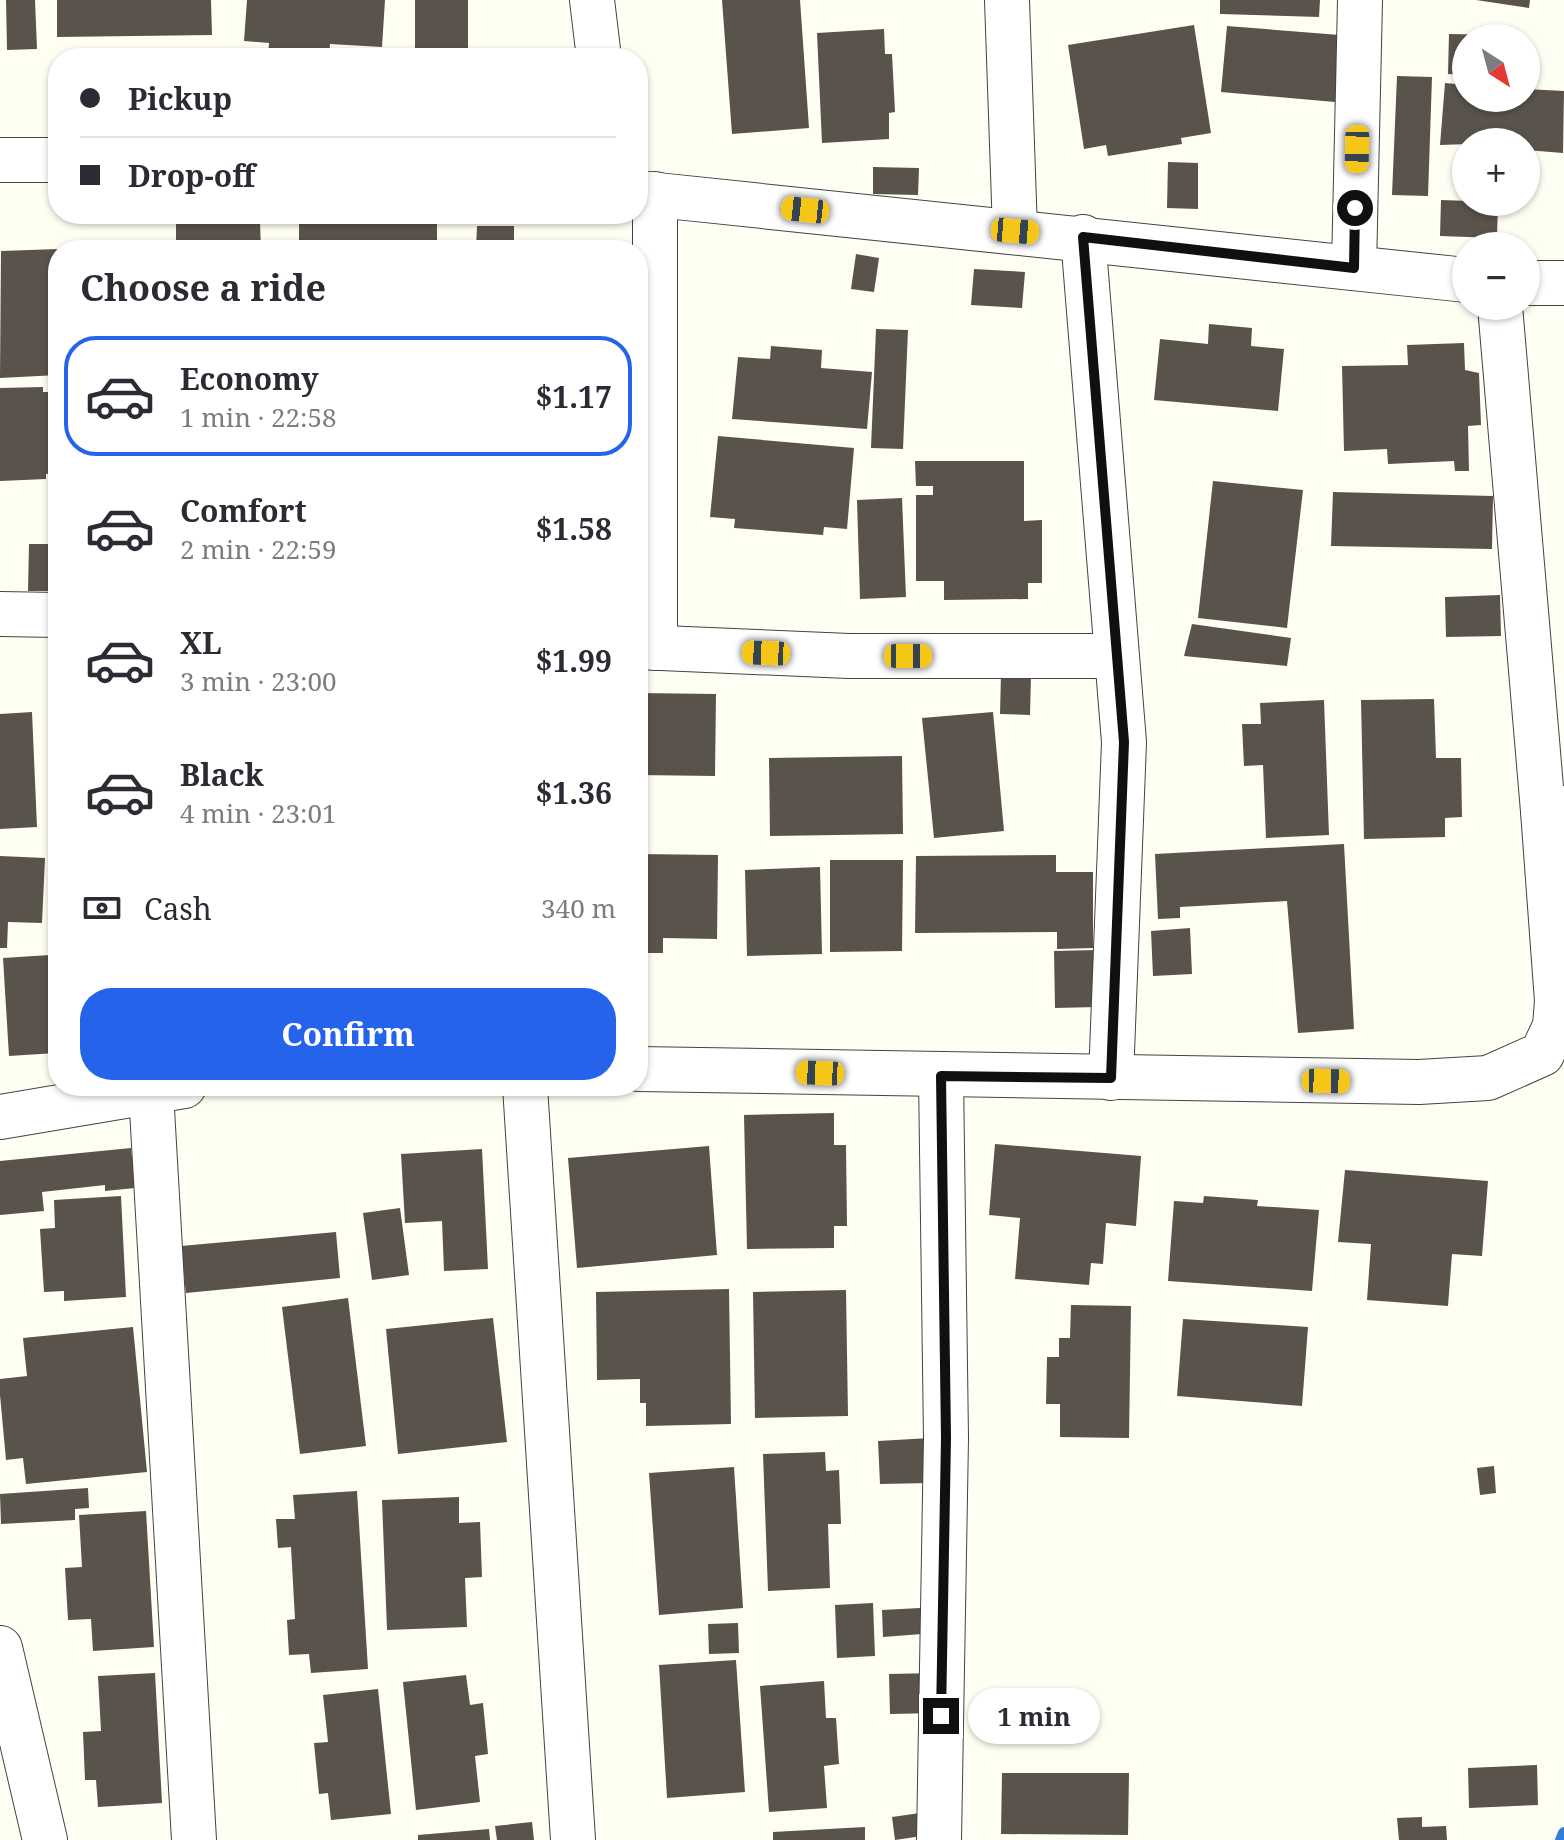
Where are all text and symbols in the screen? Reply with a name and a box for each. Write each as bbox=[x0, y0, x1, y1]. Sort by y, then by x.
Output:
north arrow bbox=[1452, 24, 1540, 112]
map controls bbox=[1452, 24, 1540, 320]
text: Pickup bbox=[128, 78, 232, 119]
car bbox=[1345, 125, 1369, 173]
button: + bbox=[1452, 128, 1540, 216]
text: Drop-off bbox=[128, 155, 255, 196]
route start bbox=[1337, 190, 1373, 226]
car bbox=[780, 196, 830, 224]
car bbox=[990, 217, 1040, 245]
button: − bbox=[1452, 232, 1540, 320]
text: Choose a ride bbox=[80, 263, 326, 312]
text: Economy bbox=[180, 358, 319, 399]
icon: car bbox=[84, 360, 156, 432]
text: $1.17 bbox=[535, 376, 612, 417]
text: 1 min · 22:58 bbox=[180, 399, 337, 435]
text: Comfort bbox=[180, 490, 307, 531]
icon: car bbox=[84, 492, 156, 564]
text: $1.58 bbox=[535, 508, 612, 549]
text: 2 min · 22:59 bbox=[180, 531, 337, 567]
text: XL bbox=[180, 622, 222, 663]
icon: car bbox=[84, 624, 156, 696]
text: $1.99 bbox=[535, 640, 612, 681]
car bbox=[742, 640, 790, 666]
car bbox=[884, 644, 932, 668]
text: 3 min · 23:00 bbox=[180, 663, 337, 699]
text: Black bbox=[180, 754, 264, 795]
icon: car bbox=[84, 756, 156, 828]
text: $1.36 bbox=[535, 772, 612, 813]
text: 4 min · 23:01 bbox=[180, 795, 337, 831]
icon: cash bbox=[80, 886, 124, 930]
text: Cash bbox=[144, 888, 212, 929]
text: 340 m bbox=[541, 890, 616, 926]
button: Confirm bbox=[80, 988, 616, 1080]
car bbox=[796, 1060, 844, 1086]
car bbox=[1302, 1069, 1350, 1093]
callout: 1 min bbox=[969, 1688, 1101, 1744]
route end bbox=[923, 1698, 959, 1734]
text: 1 min bbox=[997, 1698, 1071, 1734]

